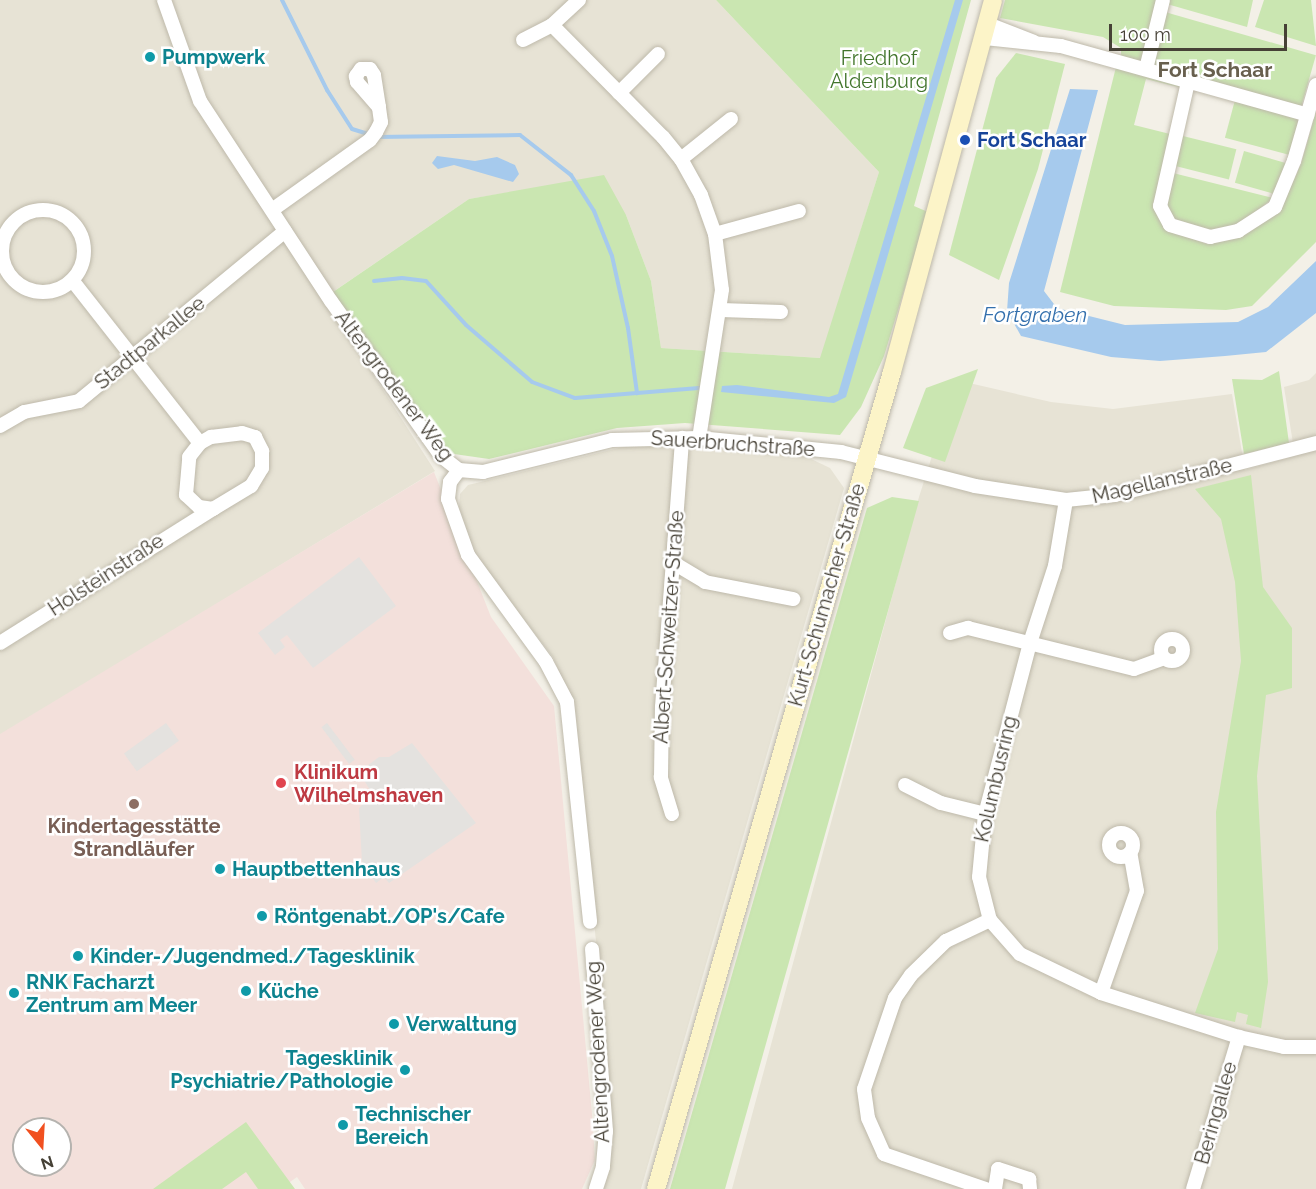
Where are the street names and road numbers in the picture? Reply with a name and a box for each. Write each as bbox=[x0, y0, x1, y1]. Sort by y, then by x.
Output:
street label: Stadtparkallee bbox=[90, 291, 210, 395]
street label: Altengrodener Weg bbox=[329, 306, 459, 466]
street label: Sauerbruchstraße bbox=[650, 426, 816, 462]
street label: Magellanstraße bbox=[1090, 453, 1234, 509]
street label: Kurt-Schumacher-Straße bbox=[784, 481, 870, 709]
street label: Albert-Schweitzer-Straße bbox=[649, 510, 689, 744]
street label: Holsteinstraße bbox=[44, 529, 168, 621]
street label: Kolumbusring bbox=[970, 713, 1022, 845]
street label: Altengrodener Weg bbox=[581, 960, 615, 1144]
street label: Beringallee bbox=[1190, 1059, 1242, 1167]

